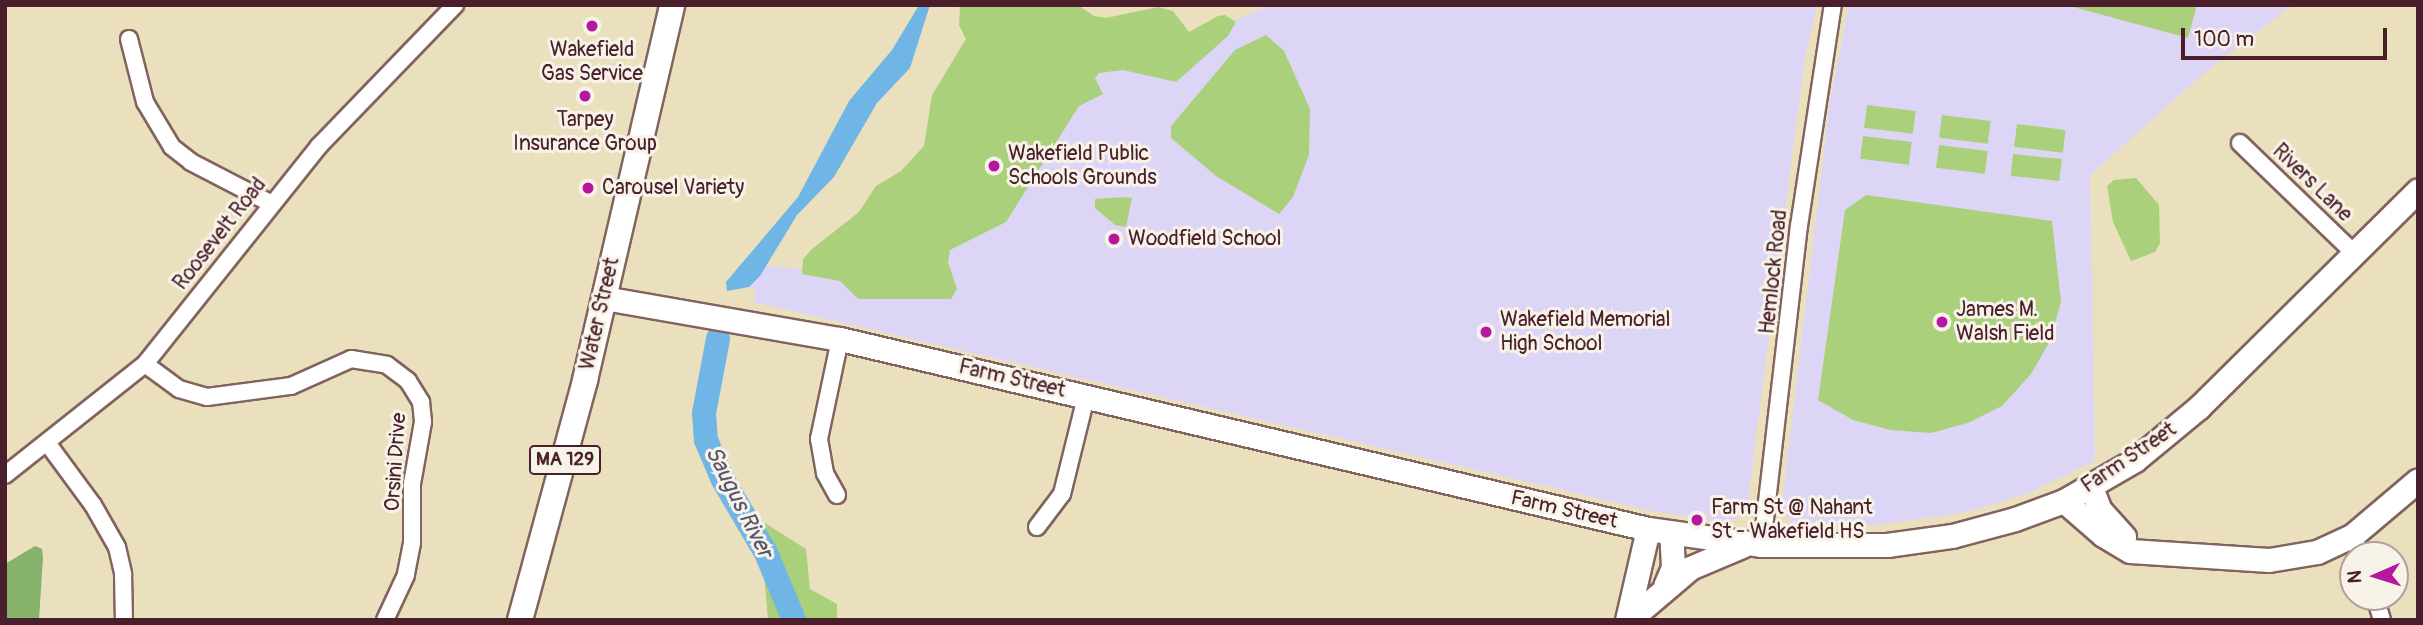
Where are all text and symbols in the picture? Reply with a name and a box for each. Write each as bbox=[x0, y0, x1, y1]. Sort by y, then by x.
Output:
scale bar bbox=[2185, 14, 2392, 58]
marker: Wakefield Gas Service bbox=[584, 18, 600, 34]
text: 100 m bbox=[2194, 26, 2254, 53]
place label: Wakefield Gas Service bbox=[541, 37, 643, 87]
marker: Tarpey Insurance Group bbox=[577, 88, 593, 104]
place label: Tarpey Insurance Group bbox=[513, 107, 657, 157]
street label: Rivers Lane bbox=[2267, 139, 2357, 227]
place label: Wakefield Public Schools Grounds bbox=[1008, 141, 1157, 191]
marker: Wakefield Public Schools Grounds bbox=[986, 158, 1002, 174]
street label: Roosevelt Road bbox=[168, 173, 272, 295]
place label: Carousel Variety bbox=[602, 175, 744, 201]
marker: Carousel Variety bbox=[580, 180, 596, 196]
street label: Hemlock Road bbox=[1755, 209, 1793, 335]
place label: Woodfield School bbox=[1128, 226, 1282, 252]
marker: Woodfield School bbox=[1106, 231, 1122, 247]
street label: Water Street bbox=[575, 255, 625, 373]
place label: James M. Walsh Field bbox=[1956, 297, 2055, 347]
place label: Wakefield Memorial High School bbox=[1500, 307, 1670, 357]
marker: James M. Walsh Field bbox=[1934, 314, 1950, 330]
marker: Wakefield Memorial High School bbox=[1478, 324, 1494, 340]
street label: Farm Street bbox=[956, 354, 1068, 404]
street label: Orsini Drive bbox=[380, 412, 412, 512]
street label: Farm Street bbox=[2077, 417, 2181, 499]
water label: Saugus River bbox=[699, 442, 779, 562]
road number: MA 129 bbox=[528, 444, 602, 475]
street label: Farm Street bbox=[1508, 485, 1620, 535]
place label: Farm St @ Nahant St - Wakefield HS bbox=[1711, 495, 1872, 545]
marker: Farm St @ Nahant St - Wakefield HS bbox=[1689, 512, 1705, 528]
north arrow bbox=[2339, 541, 2409, 611]
text: N bbox=[2343, 570, 2367, 584]

